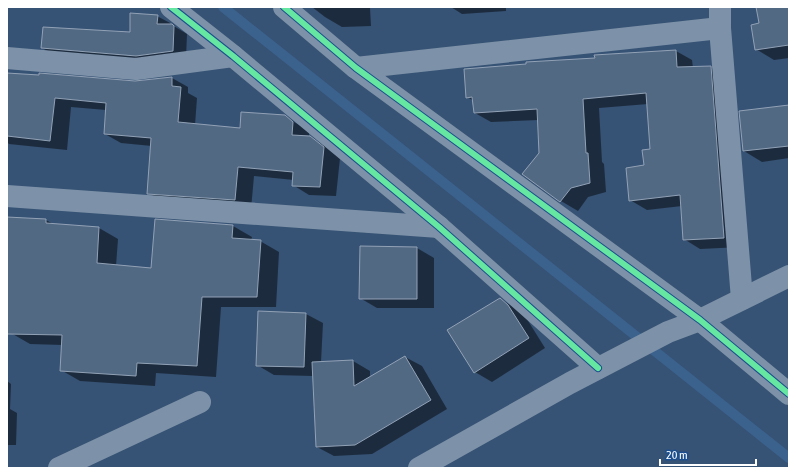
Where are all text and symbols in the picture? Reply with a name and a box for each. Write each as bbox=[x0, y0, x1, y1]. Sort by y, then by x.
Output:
scale bar bbox=[660, 441, 756, 467]
text: 20 m bbox=[666, 448, 688, 462]

